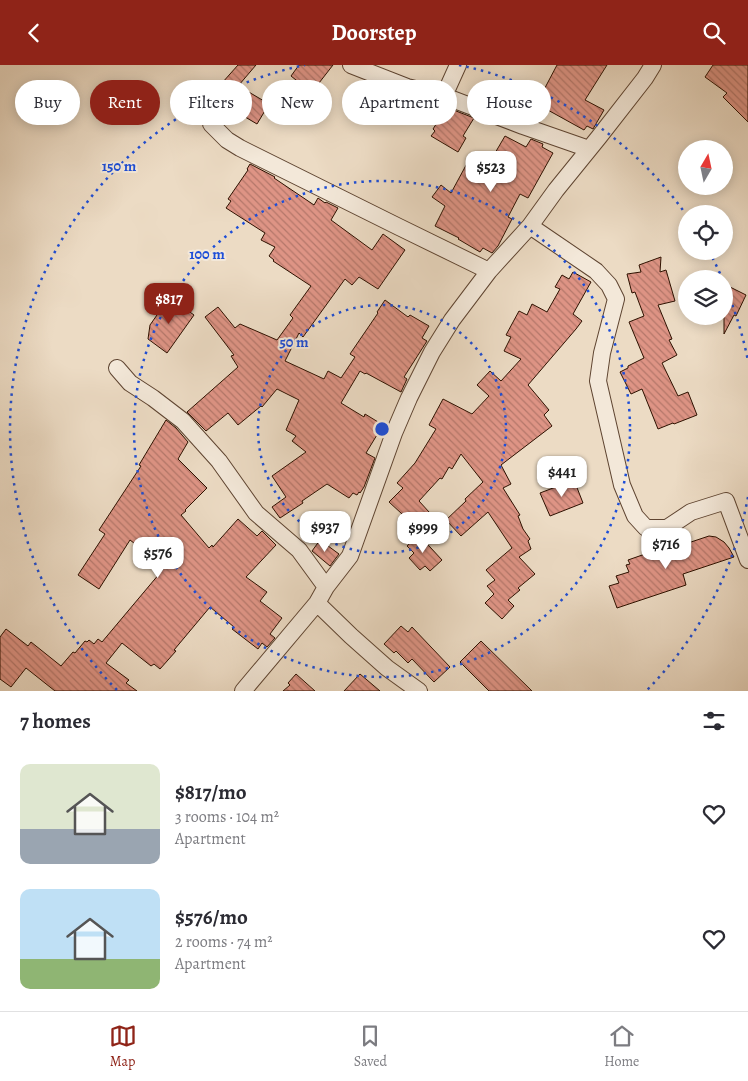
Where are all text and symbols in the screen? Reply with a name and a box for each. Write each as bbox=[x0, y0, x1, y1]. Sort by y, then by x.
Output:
text: Doorstep bbox=[331, 18, 417, 48]
icon: back bbox=[20, 19, 48, 47]
icon: search bbox=[700, 19, 728, 47]
chip: Buy bbox=[15, 80, 80, 125]
chip: Rent bbox=[90, 80, 160, 125]
chip: Filters bbox=[170, 80, 252, 125]
chip: New bbox=[262, 80, 332, 125]
chip: Apartment bbox=[342, 80, 457, 125]
chip: House bbox=[467, 80, 551, 125]
north arrow bbox=[678, 140, 732, 195]
map controls bbox=[678, 140, 733, 325]
pin: $523 bbox=[461, 151, 521, 193]
text: 150 m bbox=[102, 156, 137, 176]
text: $523 bbox=[477, 156, 505, 178]
button: locate bbox=[678, 205, 733, 260]
text: 100 m bbox=[189, 244, 225, 264]
button: layers bbox=[678, 270, 733, 325]
pin: $817 bbox=[139, 283, 199, 325]
text: $817 bbox=[155, 288, 183, 310]
text: 50 m bbox=[279, 332, 309, 352]
centre of rings bbox=[373, 420, 391, 438]
pin: $441 bbox=[532, 455, 592, 498]
text: $441 bbox=[548, 461, 576, 483]
pin: $937 bbox=[295, 511, 355, 553]
pin: $999 bbox=[393, 511, 453, 554]
text: $937 bbox=[311, 516, 339, 538]
text: $999 bbox=[408, 517, 438, 539]
pin: $716 bbox=[636, 527, 696, 570]
text: $716 bbox=[652, 533, 680, 555]
pin: $576 bbox=[128, 537, 188, 579]
text: $576 bbox=[144, 542, 172, 564]
text: 7 homes bbox=[20, 707, 91, 735]
icon: filters bbox=[700, 707, 728, 735]
text: $817/mo bbox=[175, 778, 247, 806]
icon: home bbox=[60, 784, 120, 844]
icon: heart bbox=[700, 800, 728, 828]
text: 3 rooms · 104 m² bbox=[175, 806, 279, 828]
text: Apartment bbox=[175, 828, 246, 850]
text: $576/mo bbox=[175, 903, 248, 931]
icon: home bbox=[60, 909, 120, 969]
icon: heart bbox=[700, 925, 728, 953]
text: 2 rooms · 74 m² bbox=[175, 931, 273, 953]
text: Apartment bbox=[175, 953, 246, 975]
tab: Map bbox=[109, 1022, 137, 1071]
tab: Saved bbox=[354, 1022, 387, 1071]
tab: Home bbox=[604, 1022, 639, 1071]

